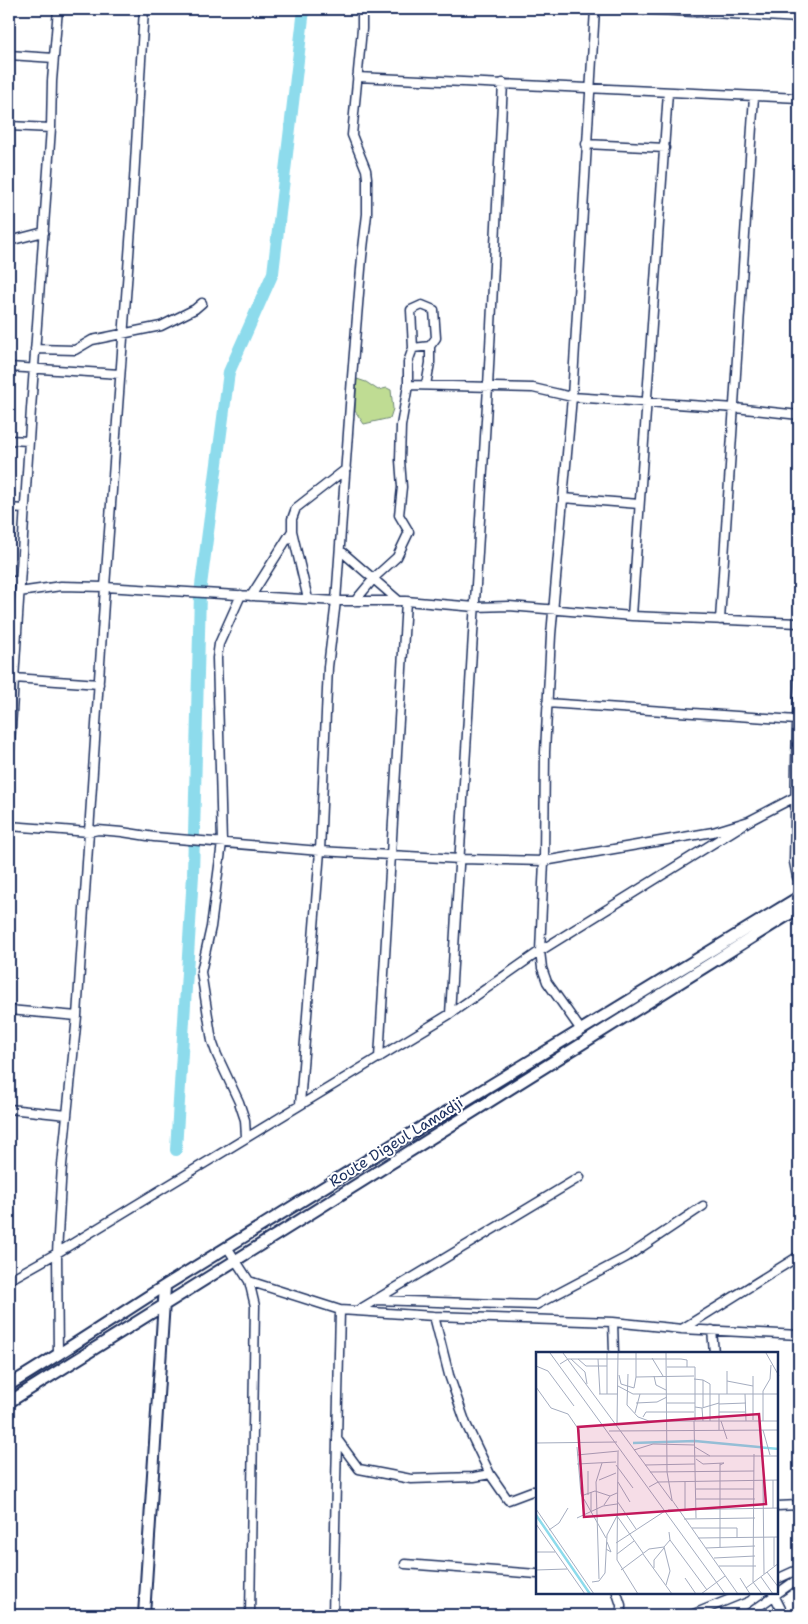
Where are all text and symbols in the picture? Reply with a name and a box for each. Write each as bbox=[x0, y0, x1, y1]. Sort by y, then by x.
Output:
street label: Route Digeul Lamadji bbox=[325, 1093, 467, 1191]
inset map bbox=[536, 1352, 778, 1594]

